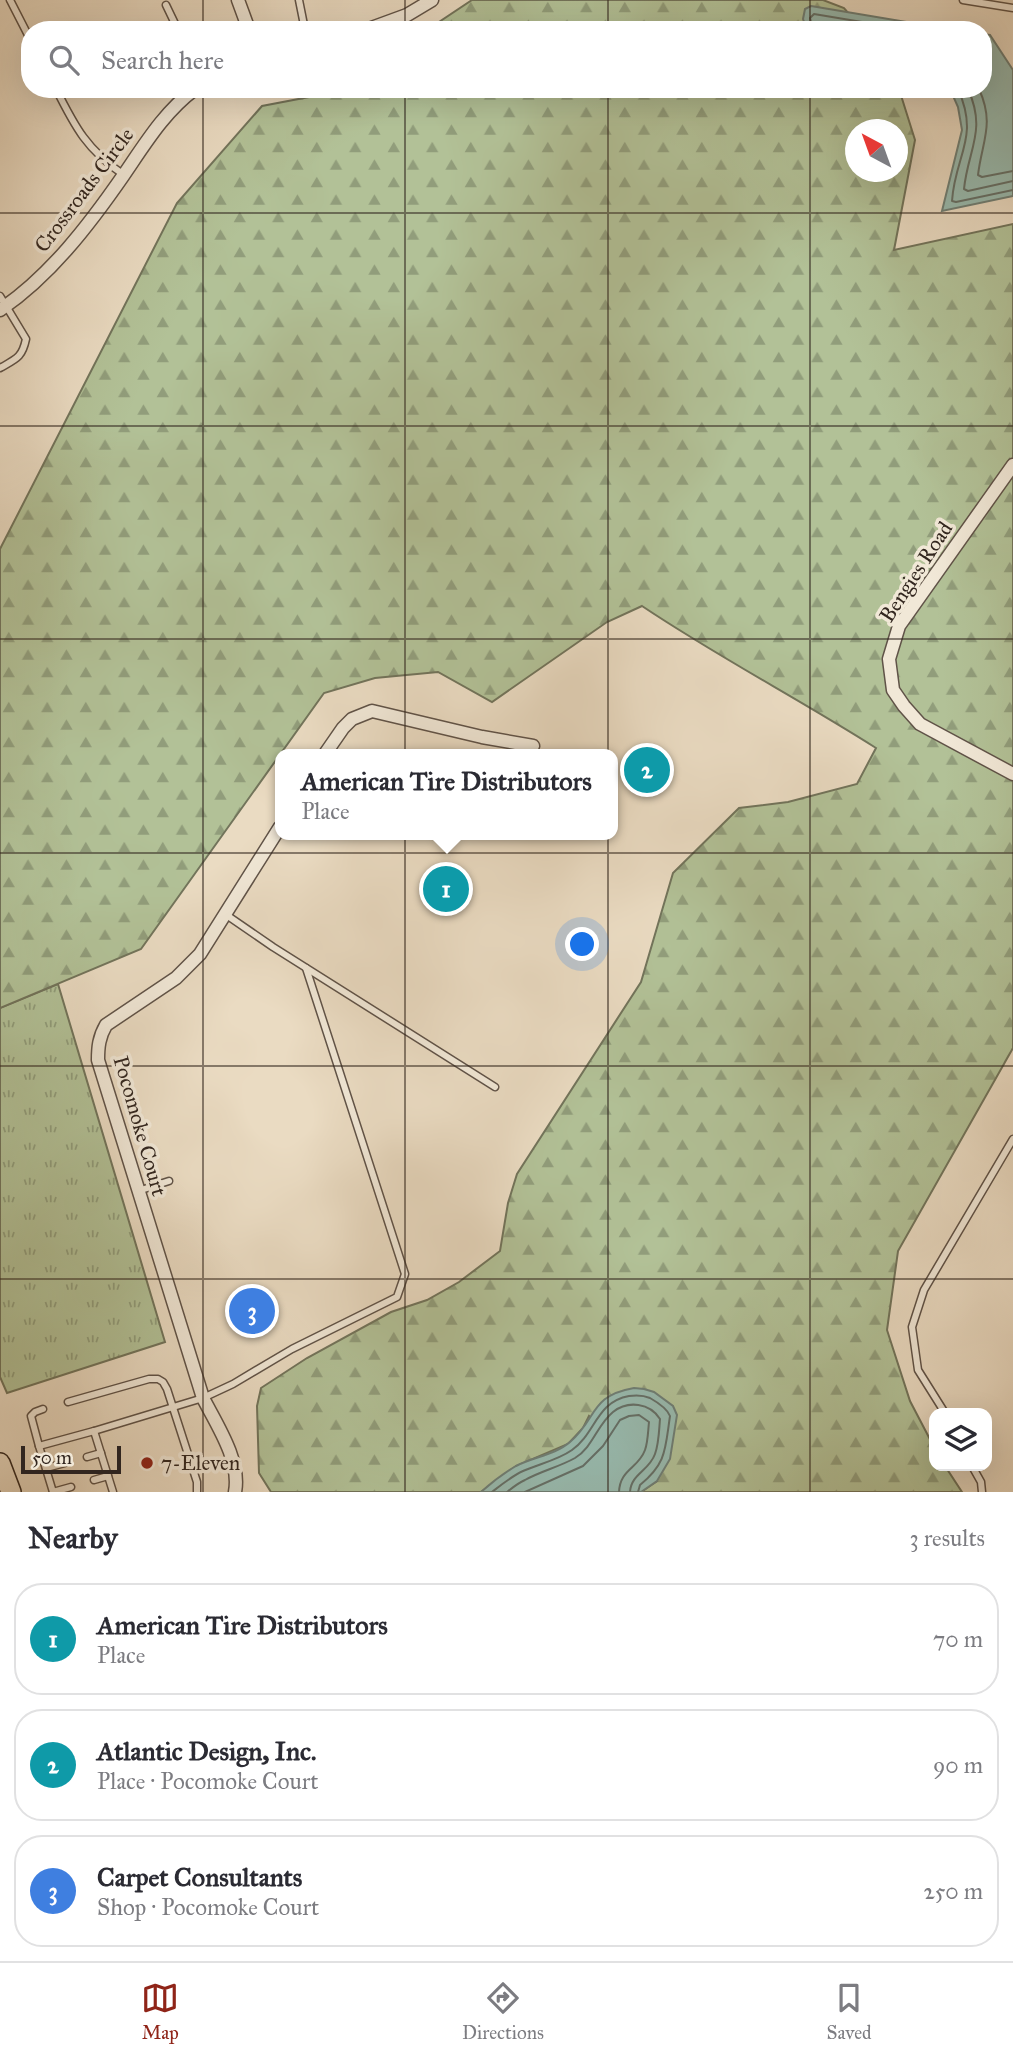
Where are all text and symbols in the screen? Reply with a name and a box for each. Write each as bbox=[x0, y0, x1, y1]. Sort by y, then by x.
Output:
search box bbox=[21, 21, 992, 98]
icon: search bbox=[45, 41, 83, 79]
text: Search here bbox=[101, 44, 224, 76]
north arrow bbox=[845, 119, 908, 182]
street label: Crossroads Circle bbox=[29, 122, 139, 257]
street label: Bengies Road bbox=[874, 516, 959, 627]
pin: 2 bbox=[624, 744, 670, 796]
popup bbox=[275, 749, 618, 840]
text: American Tire Distributors bbox=[301, 765, 592, 797]
text: Place bbox=[301, 797, 350, 825]
pin: 1 bbox=[423, 863, 469, 915]
your location bbox=[565, 927, 599, 961]
street label: Pocomoke Court bbox=[108, 1053, 173, 1200]
pin: 3 bbox=[229, 1285, 275, 1337]
map controls bbox=[929, 1408, 992, 1471]
button: layers bbox=[929, 1408, 992, 1471]
scale bar bbox=[21, 1443, 121, 1475]
text: 50 m bbox=[32, 1446, 72, 1469]
place label: 7-Eleven bbox=[161, 1450, 240, 1476]
marker: 7-Eleven bbox=[139, 1455, 155, 1471]
text: Nearby bbox=[28, 1520, 118, 1556]
text: 3 results bbox=[909, 1524, 985, 1552]
text: American Tire Distributors bbox=[97, 1609, 388, 1641]
text: 1 bbox=[48, 1625, 58, 1653]
text: 70 m bbox=[933, 1625, 983, 1653]
text: Place bbox=[97, 1641, 145, 1669]
text: Atlantic Design, Inc. bbox=[97, 1735, 316, 1767]
text: 2 bbox=[47, 1751, 59, 1779]
text: 90 m bbox=[933, 1751, 983, 1779]
text: Place · Pocomoke Court bbox=[97, 1767, 318, 1795]
text: Carpet Consultants bbox=[97, 1861, 302, 1893]
text: 3 bbox=[48, 1877, 58, 1905]
text: 250 m bbox=[923, 1877, 983, 1905]
text: Shop · Pocomoke Court bbox=[97, 1893, 319, 1921]
tab: Map bbox=[141, 1979, 179, 2044]
tab: Directions bbox=[462, 1979, 544, 2044]
tab: Saved bbox=[827, 1979, 872, 2044]

